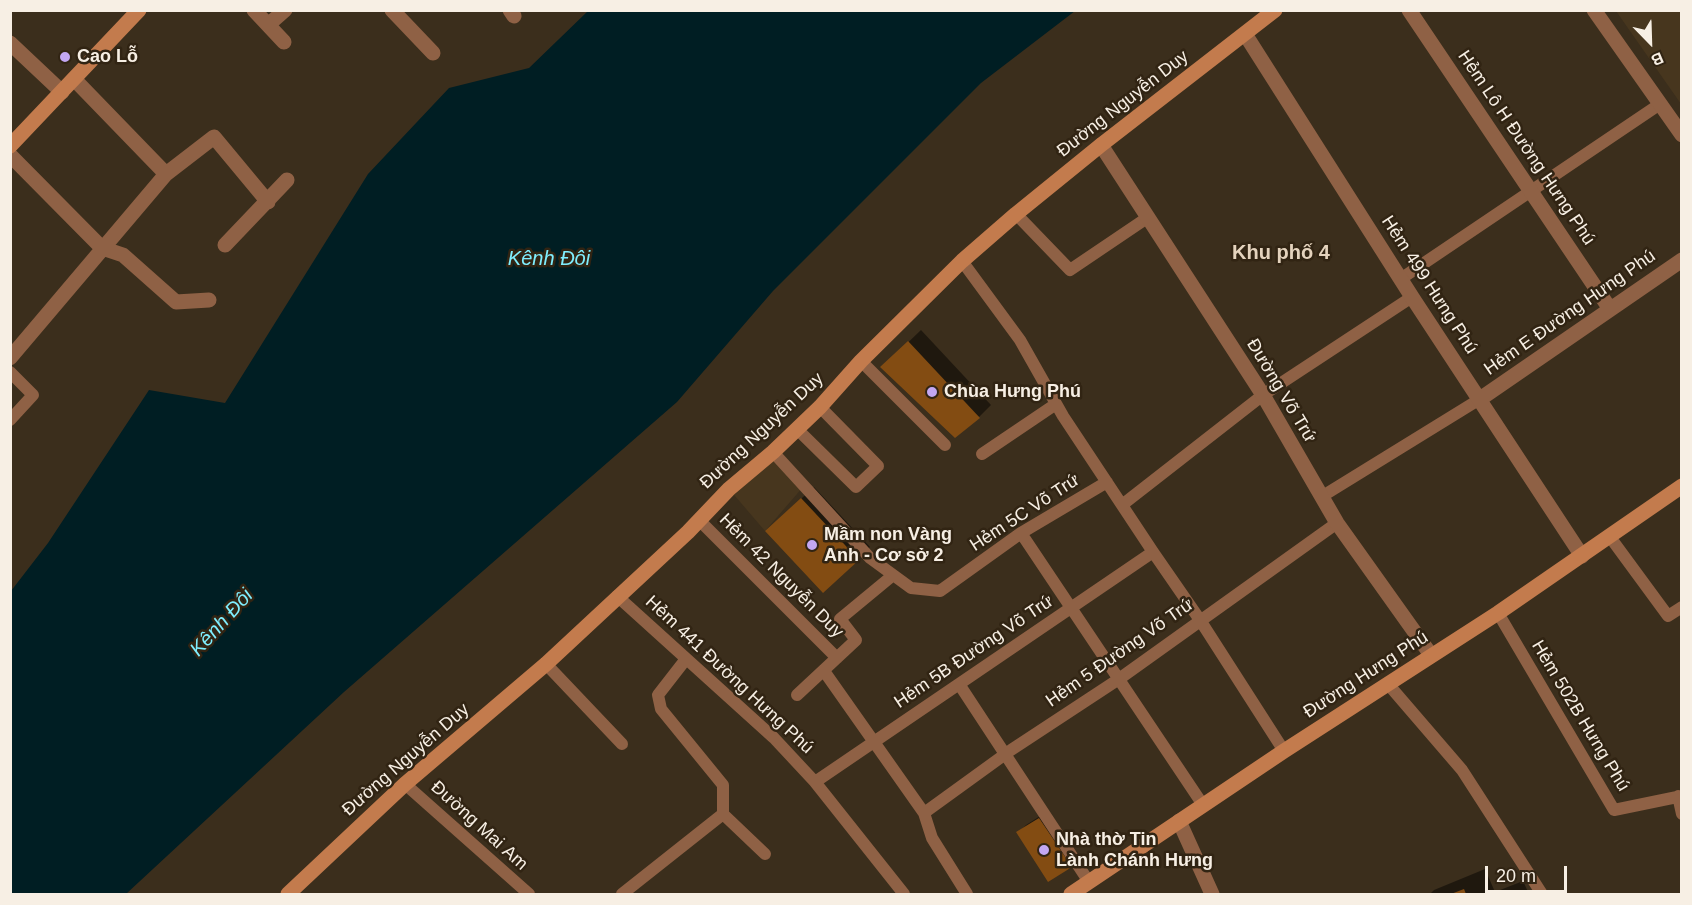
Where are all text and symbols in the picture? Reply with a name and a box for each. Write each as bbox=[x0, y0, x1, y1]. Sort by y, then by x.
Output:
north arrow bbox=[1620, 12, 1680, 72]
place label: Cao Lỗ bbox=[77, 46, 138, 68]
street label: Đường Nguyễn Duy bbox=[1053, 46, 1193, 162]
street label: Hẻm Lô H Đường Hưng Phú bbox=[1453, 47, 1599, 249]
text: B bbox=[1649, 49, 1666, 69]
marker: Cao Lỗ bbox=[58, 50, 72, 64]
street label: Hẻm 499 Hưng Phú bbox=[1376, 212, 1482, 358]
district label: Khu phố 4 bbox=[1232, 241, 1330, 265]
street label: Hẻm E Đường Hưng Phú bbox=[1480, 246, 1660, 380]
water label: Kênh Đôi bbox=[508, 247, 590, 271]
street label: Đường Võ Trứ bbox=[1242, 335, 1320, 447]
street label: Đường Nguyễn Duy bbox=[696, 368, 828, 494]
place label: Chùa Hưng Phú bbox=[944, 381, 1081, 403]
marker: Chùa Hưng Phú bbox=[925, 385, 939, 399]
street label: Hẻm 5C Võ Trứ bbox=[966, 470, 1084, 556]
street label: Hẻm 42 Nguyễn Duy bbox=[714, 509, 848, 643]
place label: Mầm non Vàng Anh - Cơ sở 2 bbox=[824, 524, 952, 566]
marker: Mầm non Vàng Anh - Cơ sở 2 bbox=[805, 538, 819, 552]
water label: Kênh Đôi bbox=[186, 584, 258, 662]
street label: Hẻm 441 Đường Hưng Phú bbox=[640, 591, 818, 759]
street label: Hẻm 5B Đường Võ Trứ bbox=[890, 591, 1058, 713]
street label: Hẻm 5 Đường Võ Trứ bbox=[1042, 594, 1198, 712]
street label: Đường Hưng Phú bbox=[1300, 627, 1432, 723]
street label: Hẻm 502B Hưng Phú bbox=[1526, 637, 1634, 795]
street label: Đường Nguyễn Duy bbox=[338, 699, 474, 821]
street label: Đường Mai Am bbox=[426, 777, 532, 875]
place label: Nhà thờ Tin Lành Chánh Hưng bbox=[1056, 829, 1213, 872]
marker: Nhà thờ Tin Lành Chánh Hưng bbox=[1037, 843, 1051, 857]
scale bar bbox=[1488, 854, 1570, 892]
text: 20 m bbox=[1496, 866, 1536, 886]

